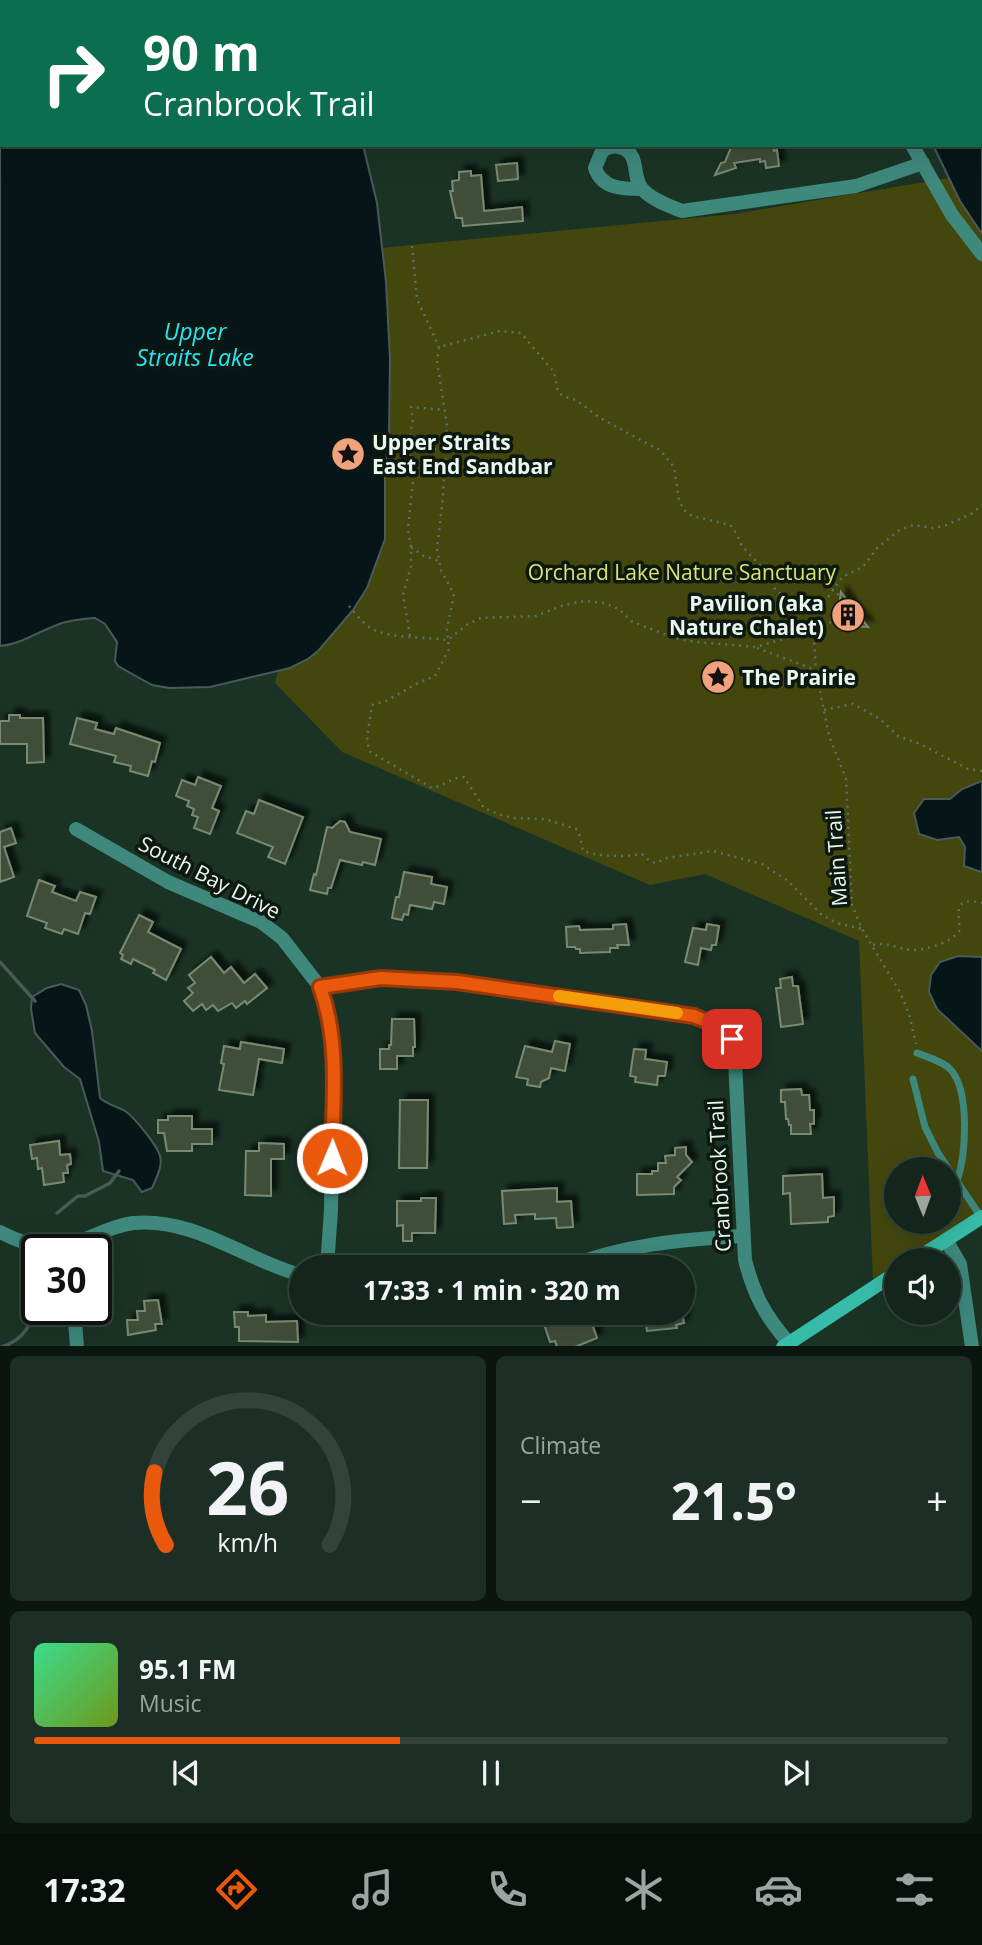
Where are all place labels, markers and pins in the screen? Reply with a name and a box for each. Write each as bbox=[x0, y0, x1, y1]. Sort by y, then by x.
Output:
place label: Upper Straits East End Sandbar bbox=[372, 428, 553, 480]
place icon: Upper Straits East End Sandbar bbox=[329, 435, 367, 473]
place label: Pavilion (aka Nature Chalet) bbox=[669, 589, 824, 641]
building icon: Pavilion (aka Nature Chalet) bbox=[829, 596, 867, 634]
place icon: The Prairie bbox=[699, 658, 737, 696]
place label: The Prairie bbox=[742, 663, 856, 691]
pin bbox=[702, 1009, 762, 1069]

